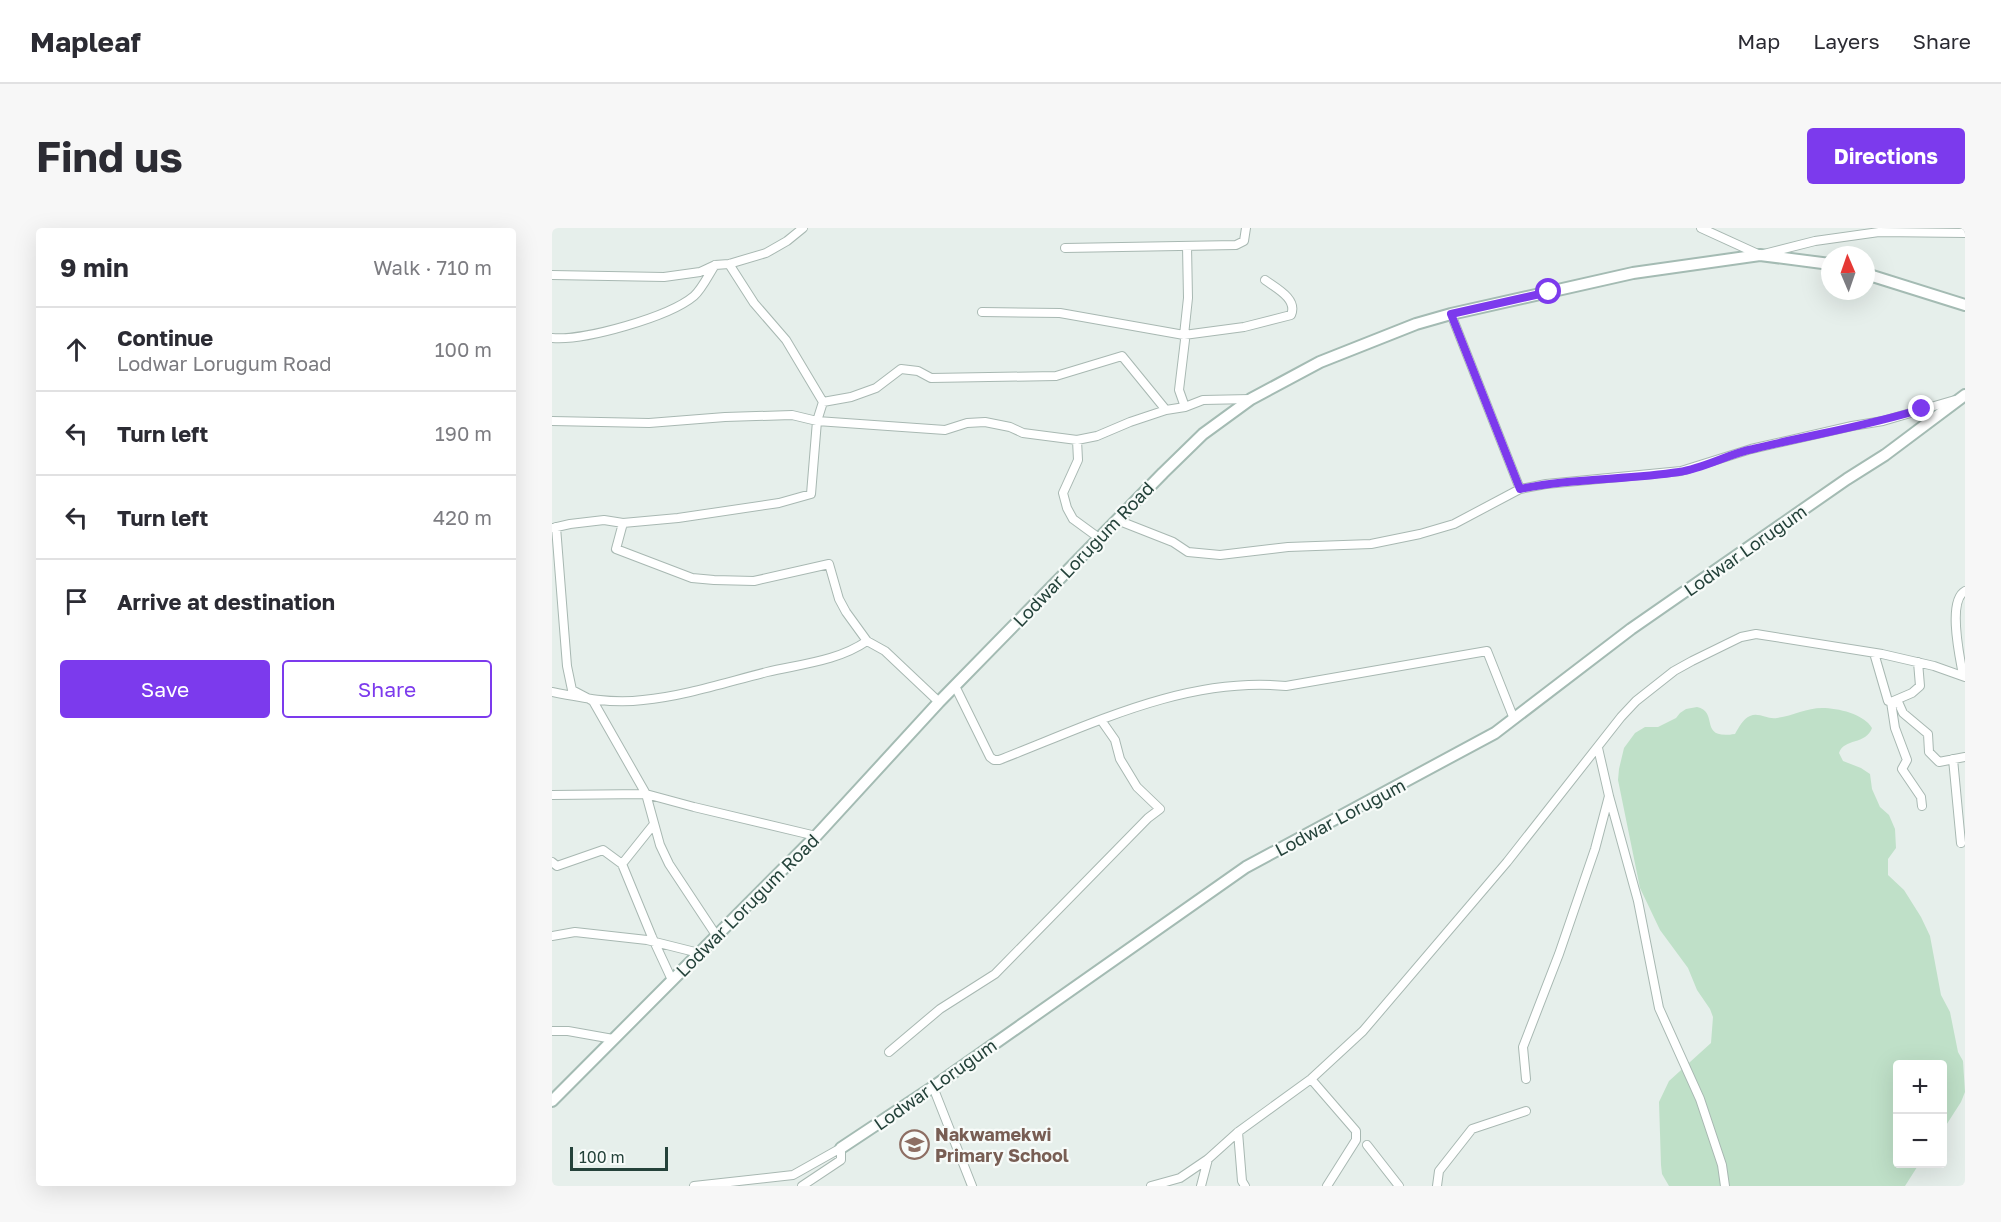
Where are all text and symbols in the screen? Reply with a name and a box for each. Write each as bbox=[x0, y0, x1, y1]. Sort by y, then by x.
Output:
text: Mapleaf bbox=[30, 25, 141, 58]
text: Map bbox=[1737, 28, 1780, 54]
text: Layers bbox=[1813, 28, 1880, 54]
text: Share bbox=[1913, 28, 1971, 54]
button: Directions bbox=[1807, 128, 1965, 184]
text: Find us bbox=[36, 131, 183, 181]
north arrow bbox=[1821, 246, 1875, 300]
text: 9 min bbox=[60, 252, 129, 283]
text: Walk · 710 m bbox=[373, 255, 492, 279]
route start bbox=[1535, 278, 1561, 304]
text: Continue bbox=[117, 324, 213, 351]
icon: ahead bbox=[60, 333, 93, 366]
text: 100 m bbox=[435, 337, 492, 361]
text: Lodwar Lorugum Road bbox=[117, 351, 332, 375]
route end bbox=[1908, 395, 1934, 421]
icon: left bbox=[60, 417, 93, 450]
text: Turn left bbox=[117, 420, 208, 447]
text: 190 m bbox=[435, 421, 492, 445]
street label: Lodwar Lorugum Road bbox=[1008, 477, 1158, 631]
street label: Lodwar Lorugum bbox=[1679, 500, 1811, 600]
icon: left bbox=[60, 501, 93, 534]
text: Turn left bbox=[117, 504, 208, 531]
text: 420 m bbox=[433, 505, 492, 529]
icon: arrive bbox=[60, 585, 93, 618]
text: Arrive at destination bbox=[117, 588, 335, 615]
button: Save bbox=[60, 660, 270, 718]
button: Share bbox=[282, 660, 492, 718]
street label: Lodwar Lorugum bbox=[1271, 773, 1409, 861]
street label: Lodwar Lorugum Road bbox=[671, 829, 823, 981]
street label: Lodwar Lorugum bbox=[869, 1034, 1001, 1134]
map controls bbox=[1893, 1060, 1947, 1168]
button: + bbox=[1893, 1060, 1947, 1114]
button: − bbox=[1893, 1114, 1947, 1168]
place label: Nakwamekwi Primary School bbox=[935, 1123, 1069, 1166]
school or university icon: Nakwamekwi Primary School bbox=[898, 1128, 930, 1160]
scale bar bbox=[570, 1144, 668, 1172]
text: 100 m bbox=[579, 1147, 625, 1167]

